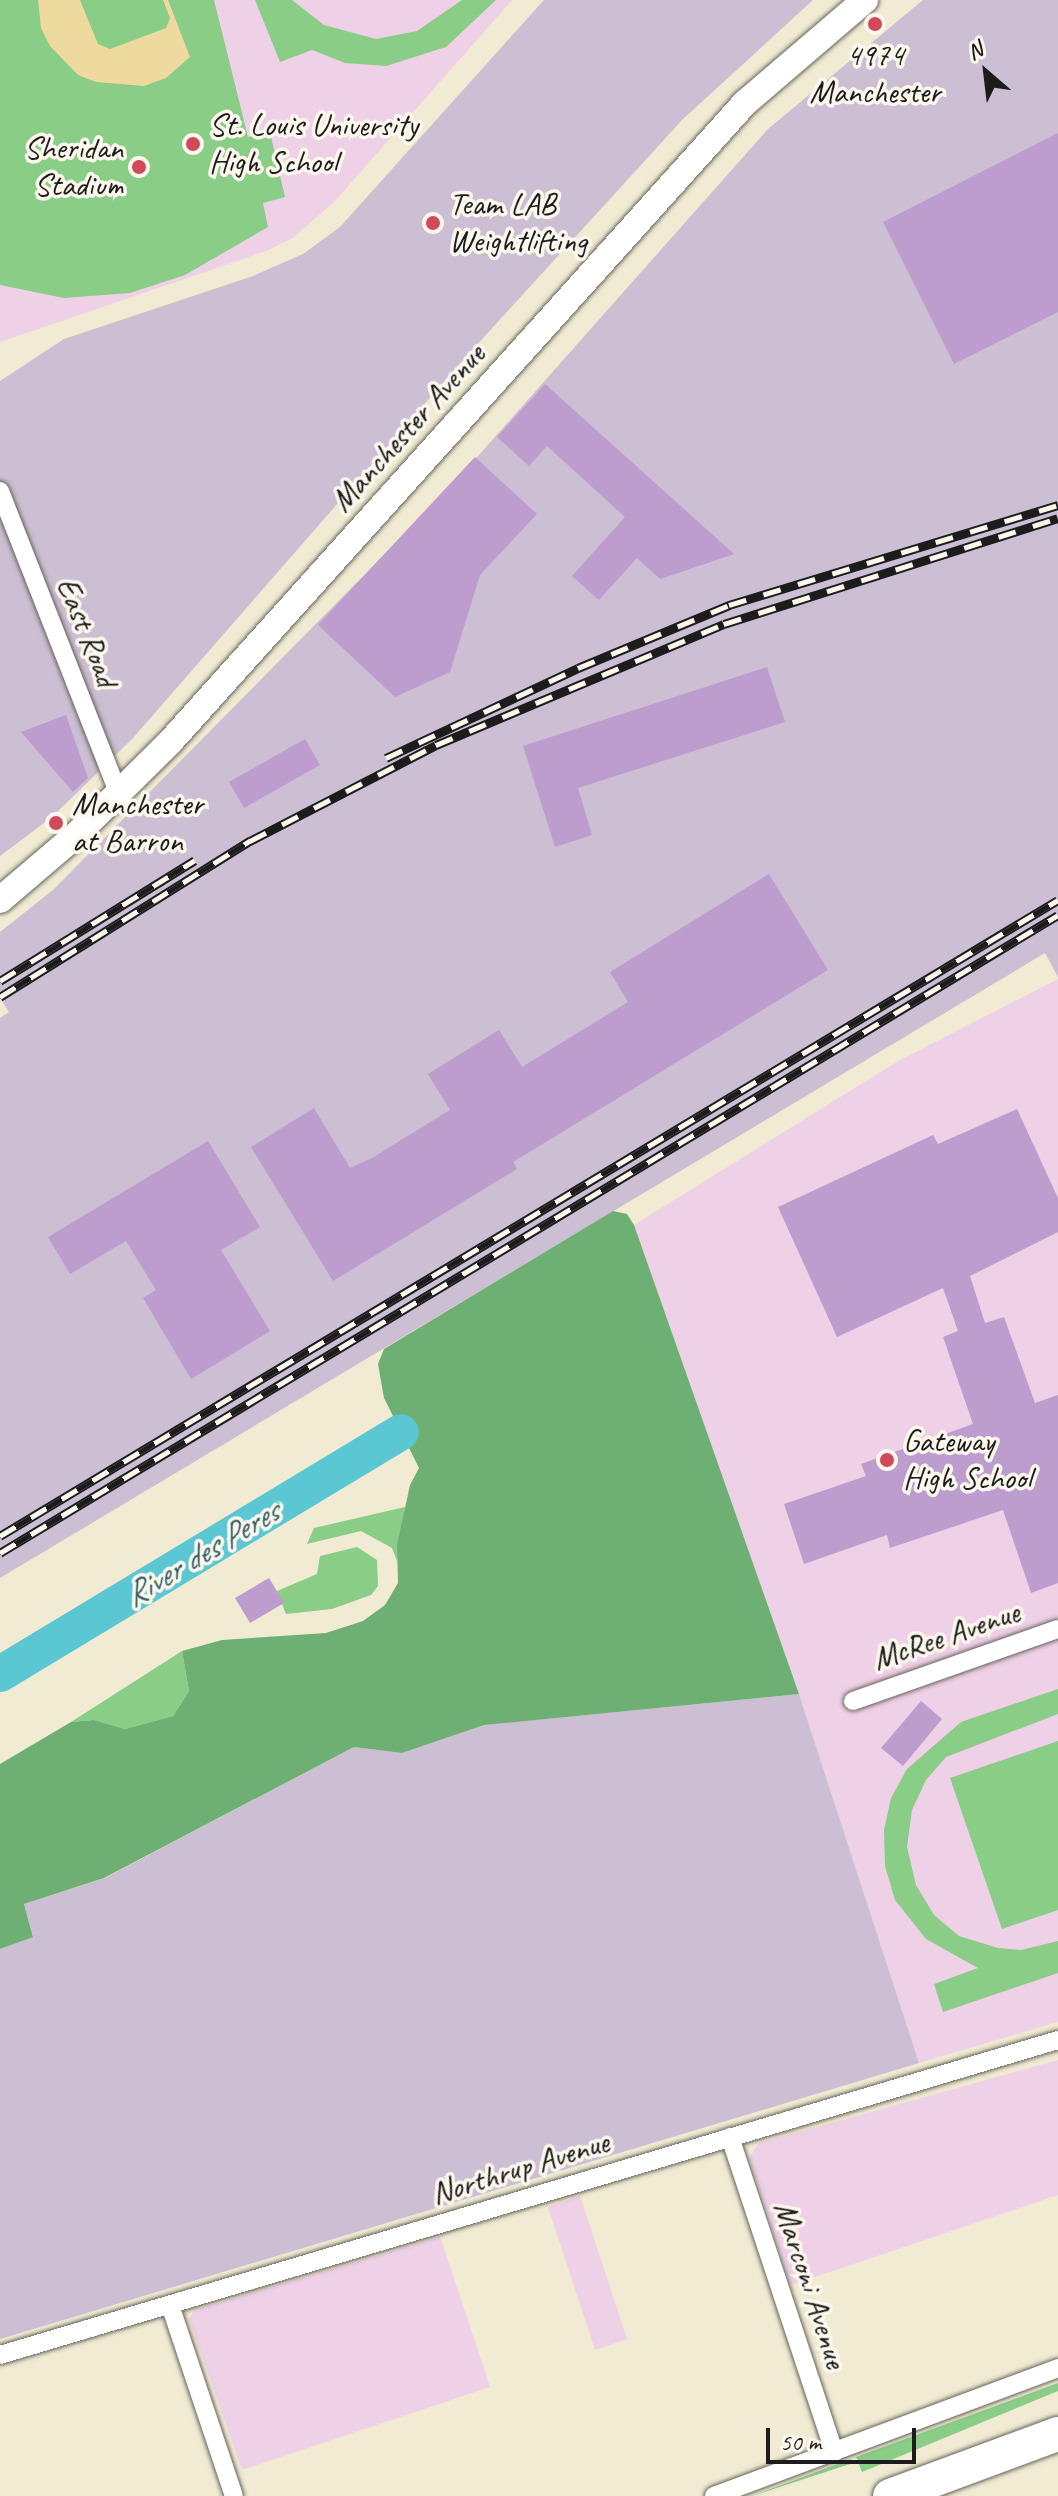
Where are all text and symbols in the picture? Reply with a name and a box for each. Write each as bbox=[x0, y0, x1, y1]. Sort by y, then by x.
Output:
marker: 4974 Manchester bbox=[866, 15, 884, 33]
north arrow bbox=[946, 32, 1026, 112]
text: N bbox=[962, 35, 987, 66]
place label: 4974 Manchester bbox=[809, 37, 941, 112]
place label: St. Louis University High School bbox=[209, 107, 418, 182]
place label: Sheridan Stadium bbox=[24, 130, 123, 205]
marker: St. Louis University High School bbox=[184, 135, 202, 153]
marker: Sheridan Stadium bbox=[130, 158, 148, 176]
place label: Team LAB Weightlifting bbox=[449, 186, 587, 261]
marker: Team LAB Weightlifting bbox=[424, 214, 442, 232]
street label: Manchester Avenue bbox=[323, 336, 493, 520]
street label: East Road bbox=[48, 572, 126, 692]
place label: Manchester at Barron bbox=[72, 786, 203, 861]
marker: Manchester at Barron bbox=[47, 814, 65, 832]
place label: Gateway High School bbox=[903, 1423, 1030, 1498]
marker: Gateway High School bbox=[878, 1451, 896, 1469]
water label: River des Peres bbox=[116, 1491, 286, 1615]
street label: McRee Avenue bbox=[868, 1593, 1024, 1679]
street label: Northrup Avenue bbox=[426, 2123, 614, 2213]
street label: Marconi Avenue bbox=[765, 2197, 855, 2373]
scale bar bbox=[770, 2412, 920, 2462]
text: 50 m bbox=[780, 2427, 821, 2457]

